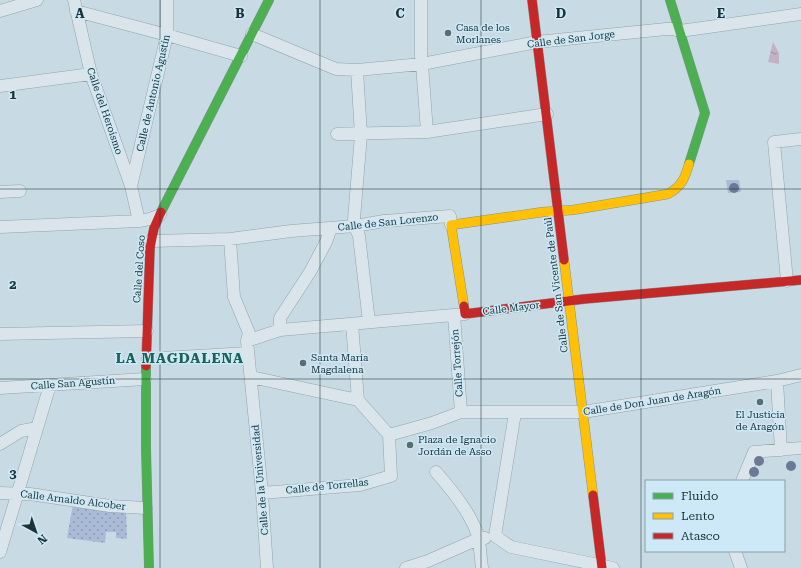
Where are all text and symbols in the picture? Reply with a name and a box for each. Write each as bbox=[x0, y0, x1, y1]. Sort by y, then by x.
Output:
text: A bbox=[75, 6, 85, 21]
text: B bbox=[235, 6, 245, 21]
text: C bbox=[395, 6, 405, 21]
text: D bbox=[556, 6, 566, 21]
text: E bbox=[717, 6, 725, 21]
place label: Casa de los Morlanes bbox=[456, 22, 510, 45]
marker: Casa de los Morlanes bbox=[443, 28, 453, 38]
street label: Calle de San Jorge bbox=[526, 28, 616, 50]
street label: Calle de Antonio Agustín bbox=[134, 33, 172, 153]
street label: Calle del Heroísmo bbox=[85, 66, 125, 156]
text: 1 bbox=[9, 87, 17, 102]
street label: Calle de San Lorenzo bbox=[337, 211, 439, 233]
street label: Calle de San Vicente de Paúl bbox=[542, 217, 570, 353]
street label: Calle del Coso bbox=[131, 234, 147, 304]
text: 2 bbox=[9, 277, 17, 292]
street label: Calle Mayor bbox=[482, 299, 540, 317]
street label: Calle Torrejón bbox=[449, 328, 465, 397]
district label: LA MAGDALENA bbox=[116, 350, 244, 366]
place label: Santa María Magdalena bbox=[311, 352, 369, 375]
marker: Santa María Magdalena bbox=[298, 358, 308, 368]
street label: Calle San Agustín bbox=[30, 375, 116, 391]
street label: Calle de Don Juan de Aragón bbox=[582, 385, 722, 417]
marker: El Justicia de Aragón bbox=[755, 397, 765, 407]
place label: El Justicia de Aragón bbox=[735, 409, 785, 432]
street label: Calle de la Universidad bbox=[250, 424, 270, 536]
place label: Plaza de Ignacio Jordán de Asso bbox=[418, 434, 496, 457]
marker: Plaza de Ignacio Jordán de Asso bbox=[405, 440, 415, 450]
text: 3 bbox=[9, 466, 17, 481]
street label: Calle de Torrellas bbox=[285, 476, 369, 496]
legend bbox=[645, 480, 785, 552]
street label: Calle Arnaldo Alcober bbox=[20, 488, 126, 512]
text: Fluido bbox=[681, 489, 718, 503]
text: Lento bbox=[681, 509, 715, 523]
north arrow bbox=[16, 512, 56, 552]
text: Atasco bbox=[681, 529, 720, 543]
text: N bbox=[34, 532, 50, 547]

